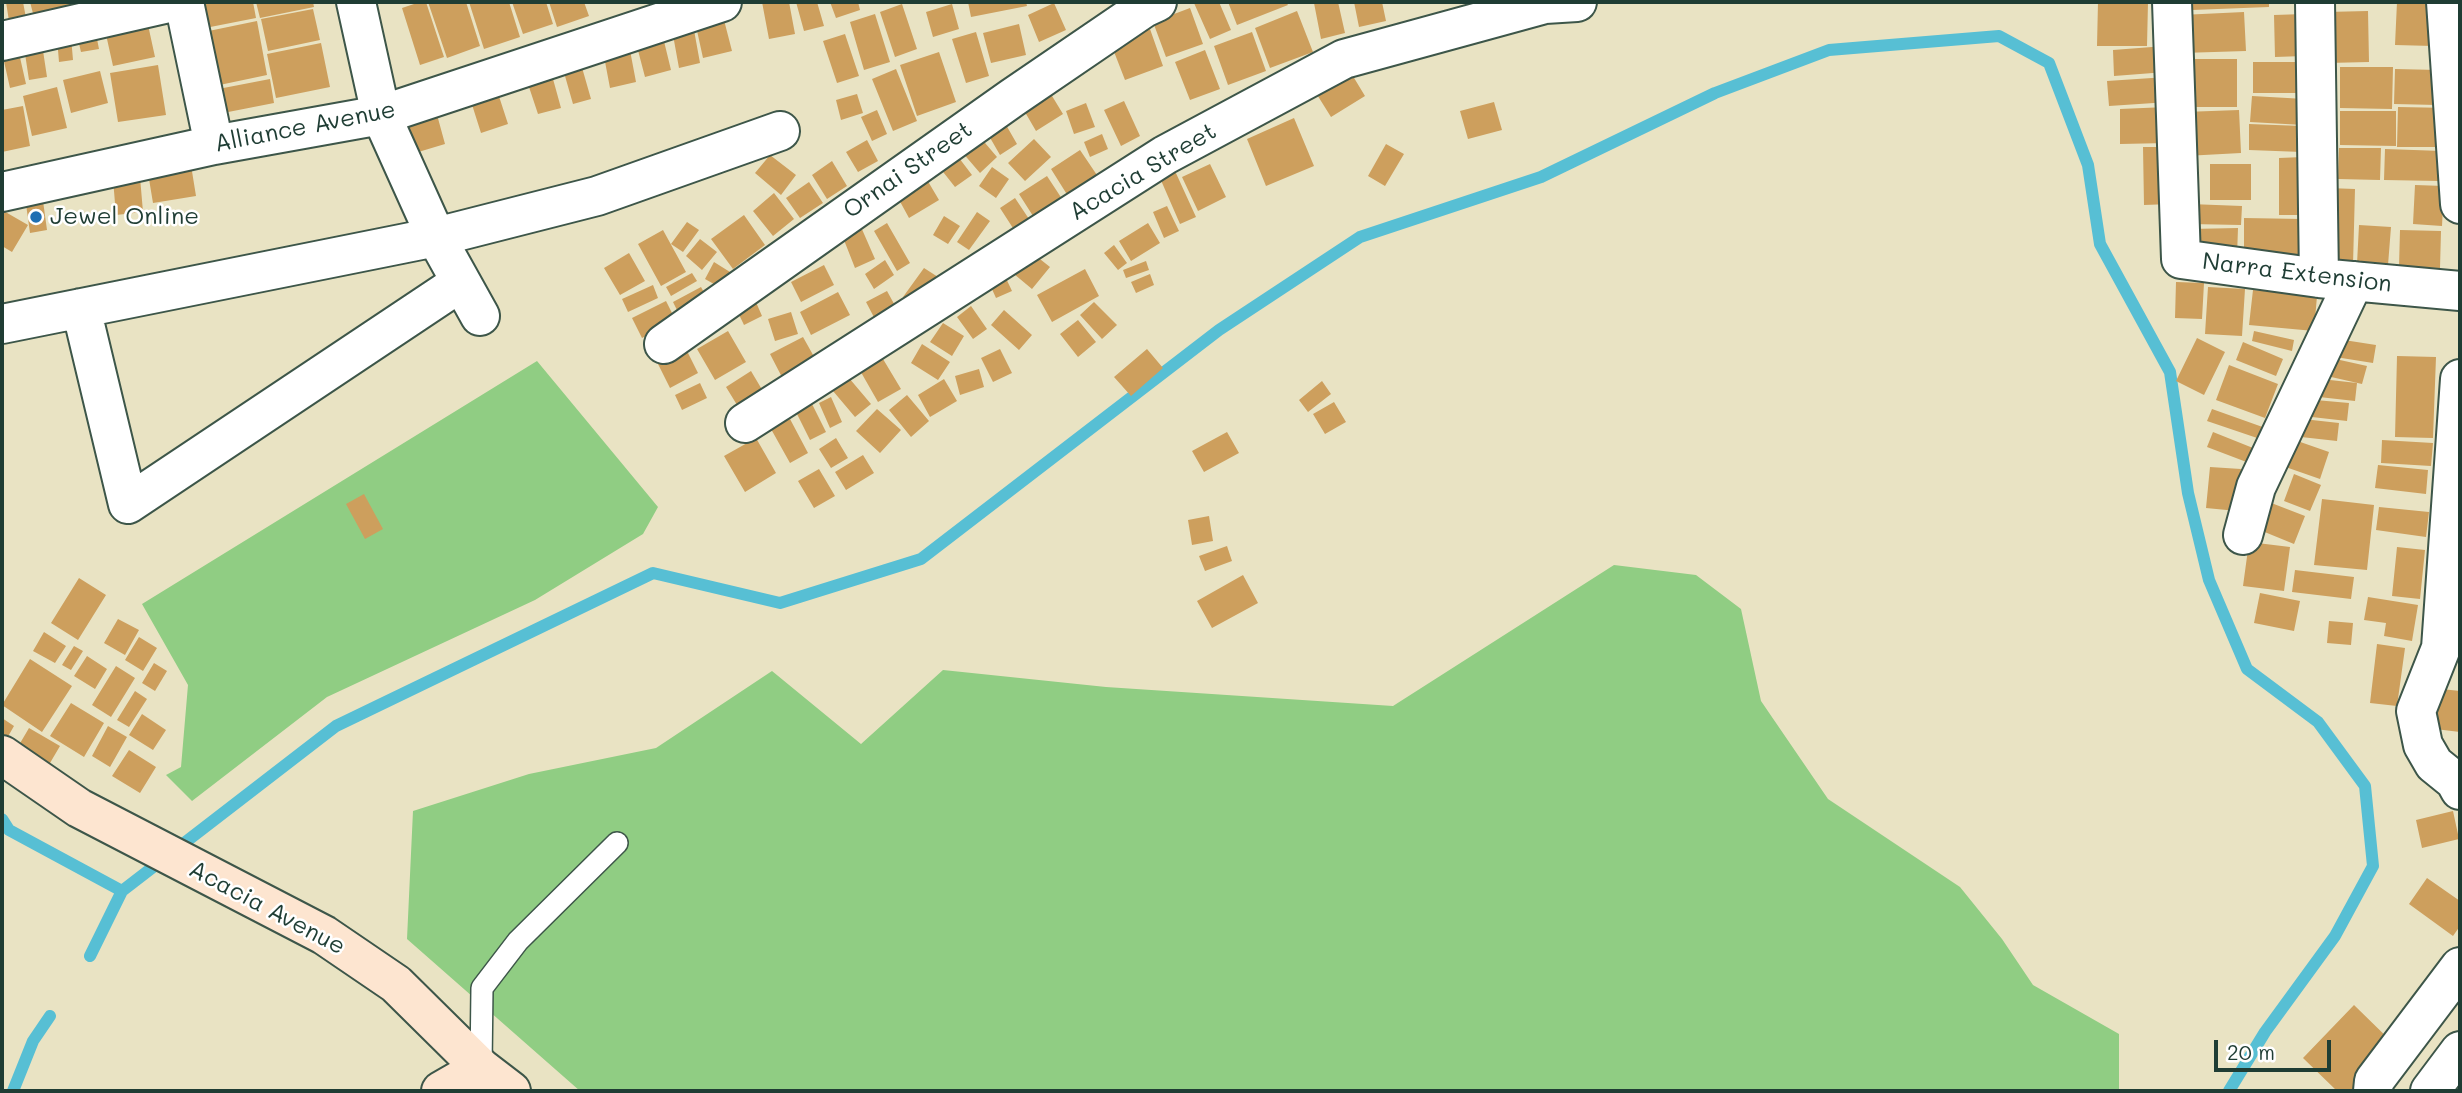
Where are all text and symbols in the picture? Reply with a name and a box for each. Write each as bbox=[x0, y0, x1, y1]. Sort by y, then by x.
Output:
street label: Alliance Avenue bbox=[212, 95, 398, 159]
street label: Ornai Street bbox=[838, 115, 978, 225]
street label: Acacia Street bbox=[1064, 117, 1222, 227]
place label: Jewel Online bbox=[50, 203, 199, 231]
marker: Jewel Online bbox=[28, 209, 44, 225]
street label: Narra Extension bbox=[2201, 247, 2393, 299]
street label: Acacia Avenue bbox=[184, 855, 350, 961]
scale bar bbox=[2217, 1026, 2334, 1070]
text: 20 m bbox=[2227, 1038, 2275, 1065]

